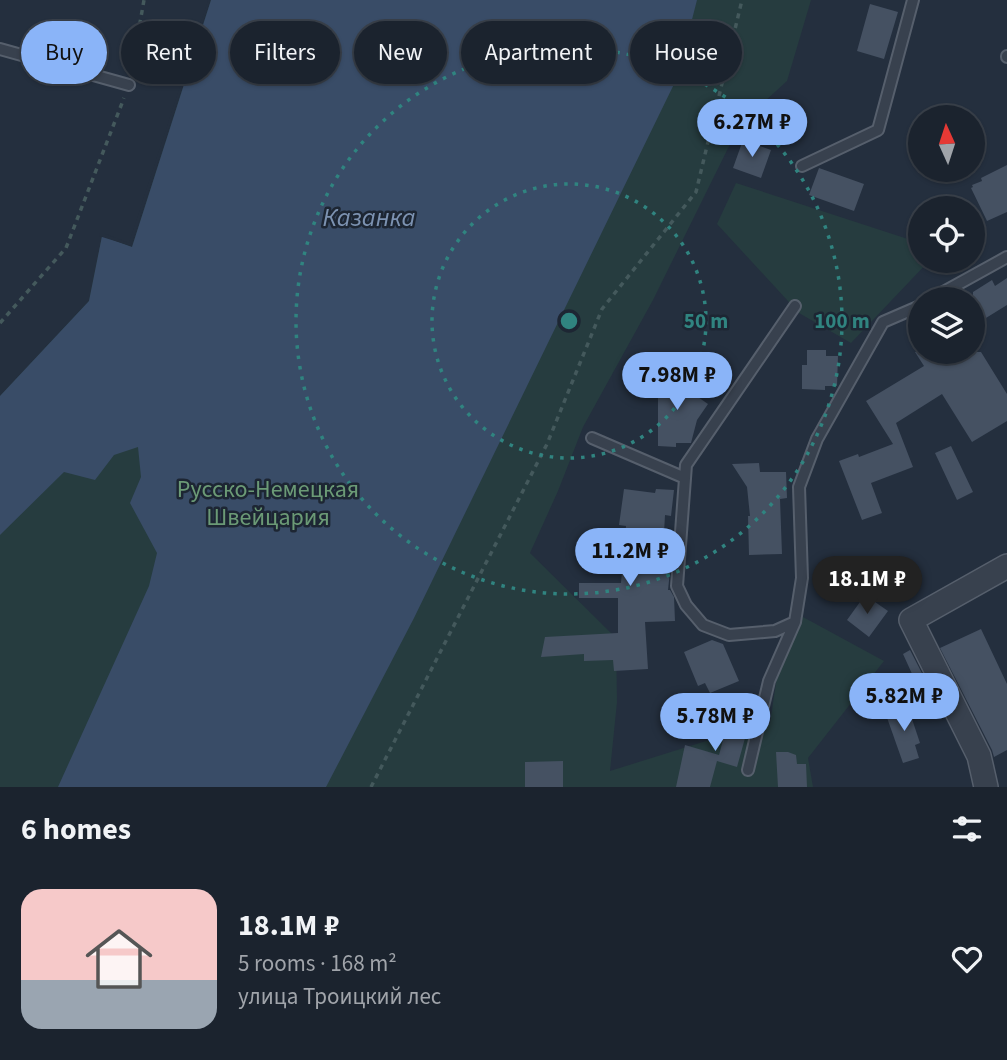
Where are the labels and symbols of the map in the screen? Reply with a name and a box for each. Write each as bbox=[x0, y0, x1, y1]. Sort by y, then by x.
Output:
pin: 6.27M ₽ bbox=[687, 100, 817, 159]
north arrow bbox=[908, 105, 985, 182]
water label: Казанка bbox=[322, 199, 416, 236]
text: 50 m bbox=[684, 306, 728, 336]
text: 100 m bbox=[814, 306, 870, 336]
centre of rings bbox=[557, 309, 581, 333]
pin: 7.98M ₽ bbox=[612, 352, 742, 412]
park label: Русско-Немецкая Швейцария bbox=[177, 472, 359, 535]
pin: 11.2M ₽ bbox=[565, 528, 695, 588]
pin: 18.1M ₽ bbox=[802, 556, 932, 616]
pin: 5.82M ₽ bbox=[839, 674, 969, 733]
pin: 5.78M ₽ bbox=[650, 694, 780, 753]

